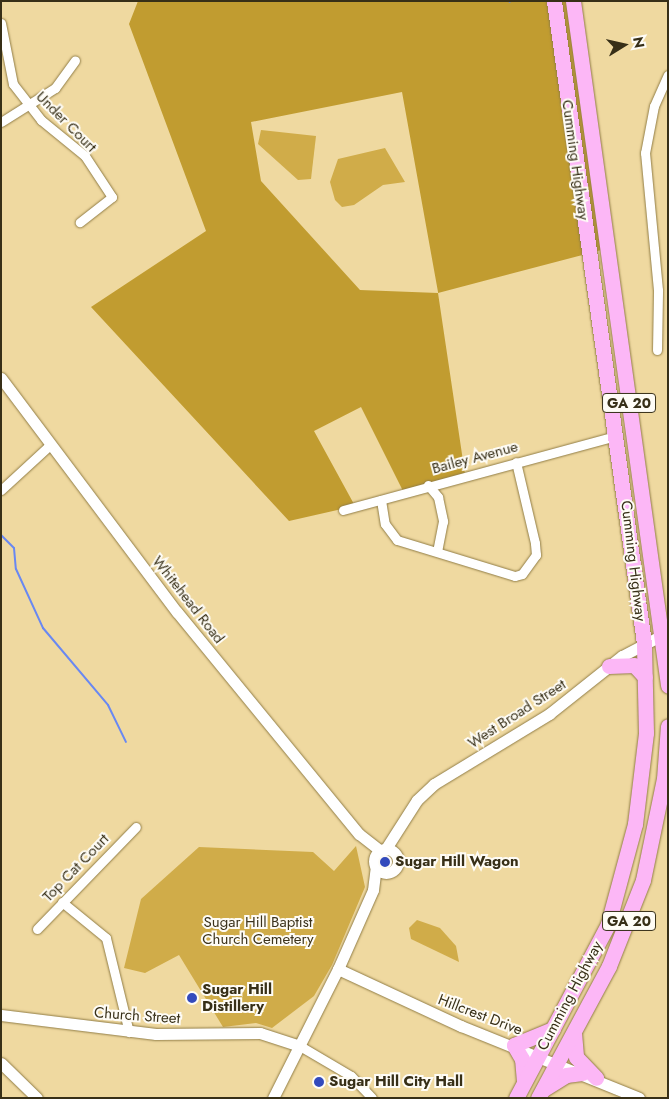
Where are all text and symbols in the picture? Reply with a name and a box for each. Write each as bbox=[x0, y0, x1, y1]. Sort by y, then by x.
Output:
north arrow bbox=[599, 20, 649, 70]
text: N bbox=[628, 35, 650, 50]
street label: Under Court bbox=[32, 88, 100, 156]
street label: Cumming Highway bbox=[558, 99, 592, 221]
road number: GA 20 bbox=[602, 392, 656, 414]
street label: Bailey Avenue bbox=[430, 438, 520, 478]
street label: Cumming Highway bbox=[617, 500, 649, 622]
street label: Whitehead Road bbox=[148, 553, 228, 647]
street label: West Broad Street bbox=[465, 676, 569, 752]
street label: Top Cat Court bbox=[39, 830, 113, 906]
place label: Sugar Hill Wagon bbox=[395, 853, 519, 871]
marker: Sugar Hill Wagon bbox=[379, 856, 391, 868]
road number: GA 20 bbox=[602, 909, 656, 932]
park label: Sugar Hill Baptist Church Cemetery bbox=[202, 913, 314, 948]
street label: Cumming Highway bbox=[534, 938, 606, 1054]
place label: Sugar Hill Distillery bbox=[202, 980, 272, 1015]
street label: Hillcrest Drive bbox=[435, 991, 525, 1039]
marker: Sugar Hill Distillery bbox=[186, 992, 198, 1004]
street label: Church Street bbox=[93, 1004, 181, 1028]
place label: Sugar Hill City Hall bbox=[329, 1073, 463, 1091]
marker: Sugar Hill City Hall bbox=[313, 1076, 325, 1088]

